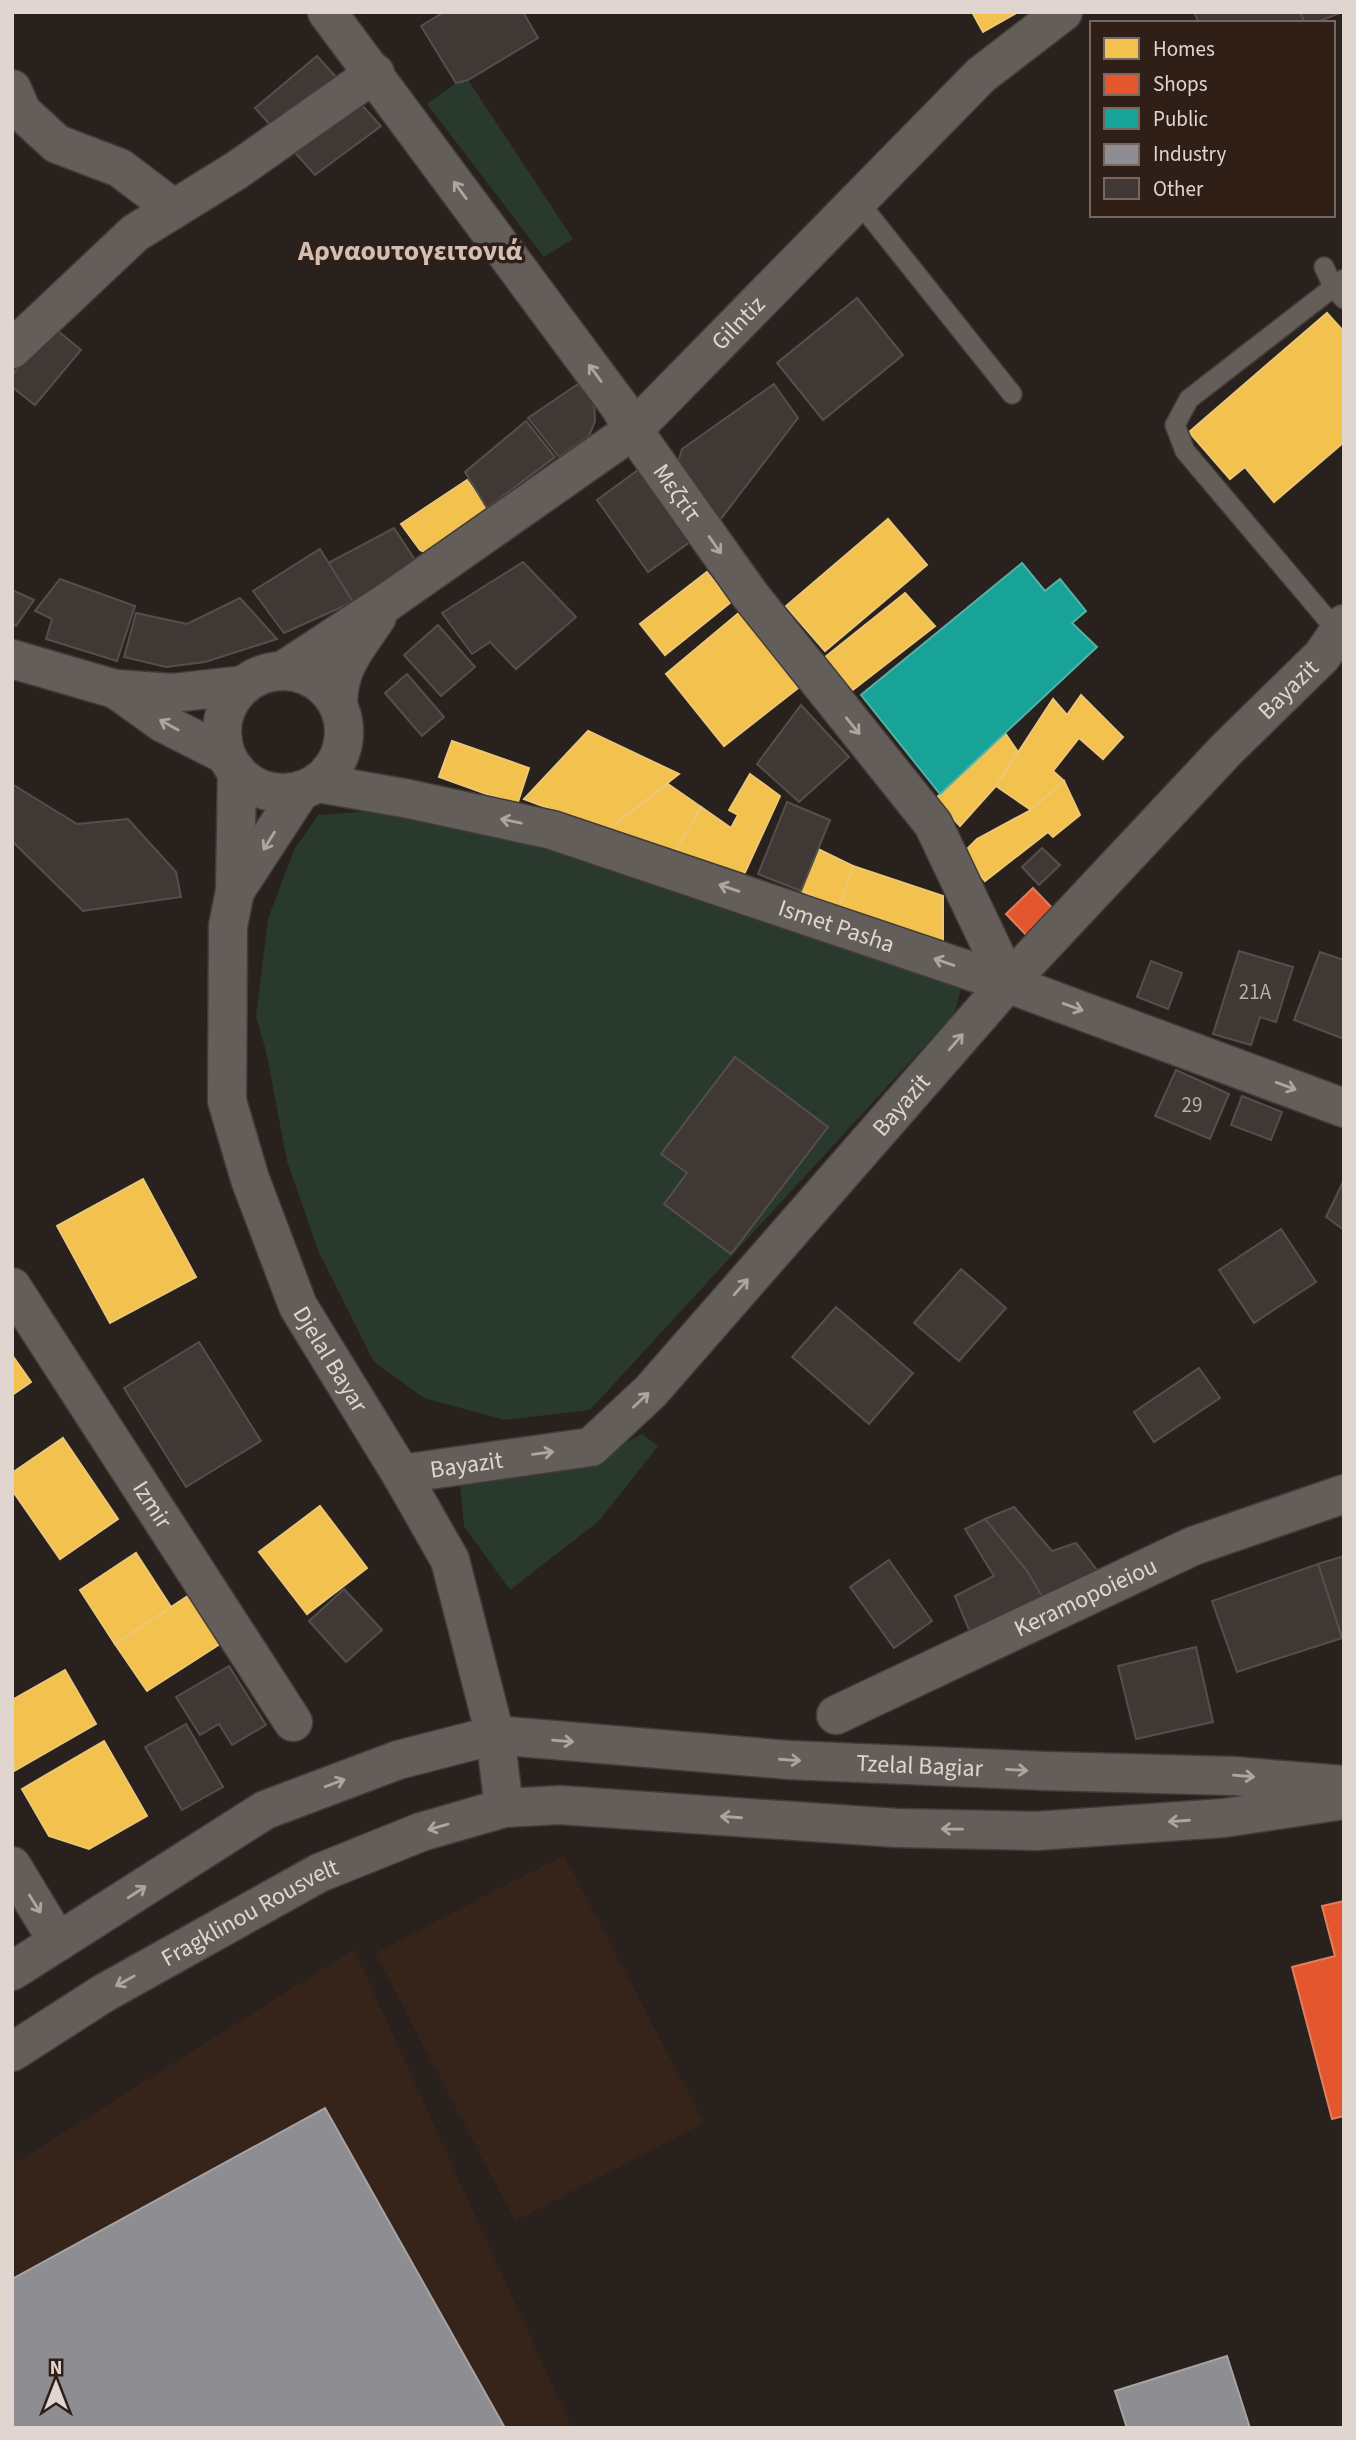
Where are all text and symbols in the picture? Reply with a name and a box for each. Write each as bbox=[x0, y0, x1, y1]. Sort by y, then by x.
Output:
legend bbox=[1090, 21, 1335, 217]
text: Homes bbox=[1153, 34, 1215, 64]
text: Shops bbox=[1153, 69, 1208, 99]
text: Public bbox=[1153, 104, 1208, 134]
text: Industry bbox=[1153, 139, 1226, 169]
text: Other bbox=[1153, 174, 1204, 204]
one-way arrow bbox=[453, 181, 468, 200]
district label: Αρναουτογειτονιά bbox=[297, 231, 522, 271]
street label: Gilntiz bbox=[703, 288, 773, 358]
one-way arrow bbox=[588, 364, 603, 383]
street label: Μεζτίτ bbox=[644, 456, 710, 529]
one-way arrow bbox=[708, 535, 722, 554]
street label: Bayazit bbox=[1250, 651, 1326, 727]
one-way arrow bbox=[845, 717, 861, 735]
one-way arrow bbox=[159, 718, 179, 732]
one-way arrow bbox=[500, 814, 523, 827]
one-way arrow bbox=[262, 831, 276, 851]
one-way arrow bbox=[718, 881, 740, 893]
street label: Ismet Pasha bbox=[774, 890, 899, 962]
one-way arrow bbox=[933, 954, 955, 967]
house number: 21A bbox=[1239, 977, 1272, 1007]
one-way arrow bbox=[1061, 1002, 1083, 1014]
one-way arrow bbox=[948, 1034, 964, 1052]
street label: Bayazit bbox=[864, 1066, 938, 1144]
one-way arrow bbox=[1274, 1081, 1296, 1093]
house number: 29 bbox=[1182, 1090, 1202, 1120]
one-way arrow bbox=[733, 1278, 749, 1296]
street label: Djelal Bayar bbox=[284, 1299, 377, 1420]
one-way arrow bbox=[632, 1392, 650, 1408]
street label: Bayazit bbox=[428, 1442, 505, 1487]
one-way arrow bbox=[531, 1446, 553, 1459]
street label: Izmir bbox=[124, 1474, 181, 1536]
street label: Keramopoieiou bbox=[1008, 1548, 1163, 1646]
one-way arrow bbox=[551, 1735, 574, 1748]
street label: Tzelal Bagiar bbox=[856, 1745, 984, 1786]
one-way arrow bbox=[778, 1753, 801, 1766]
one-way arrow bbox=[1005, 1764, 1028, 1777]
one-way arrow bbox=[1232, 1770, 1255, 1783]
one-way arrow bbox=[324, 1776, 346, 1789]
one-way arrow bbox=[721, 1810, 743, 1823]
one-way arrow bbox=[1168, 1815, 1191, 1828]
one-way arrow bbox=[427, 1821, 450, 1834]
one-way arrow bbox=[941, 1822, 964, 1836]
street label: Fragklinou Rousvelt bbox=[155, 1849, 344, 1975]
one-way arrow bbox=[126, 1884, 146, 1898]
one-way arrow bbox=[29, 1893, 43, 1913]
one-way arrow bbox=[115, 1975, 136, 1988]
north arrow bbox=[21, 2349, 91, 2419]
text: N bbox=[50, 2355, 62, 2382]

